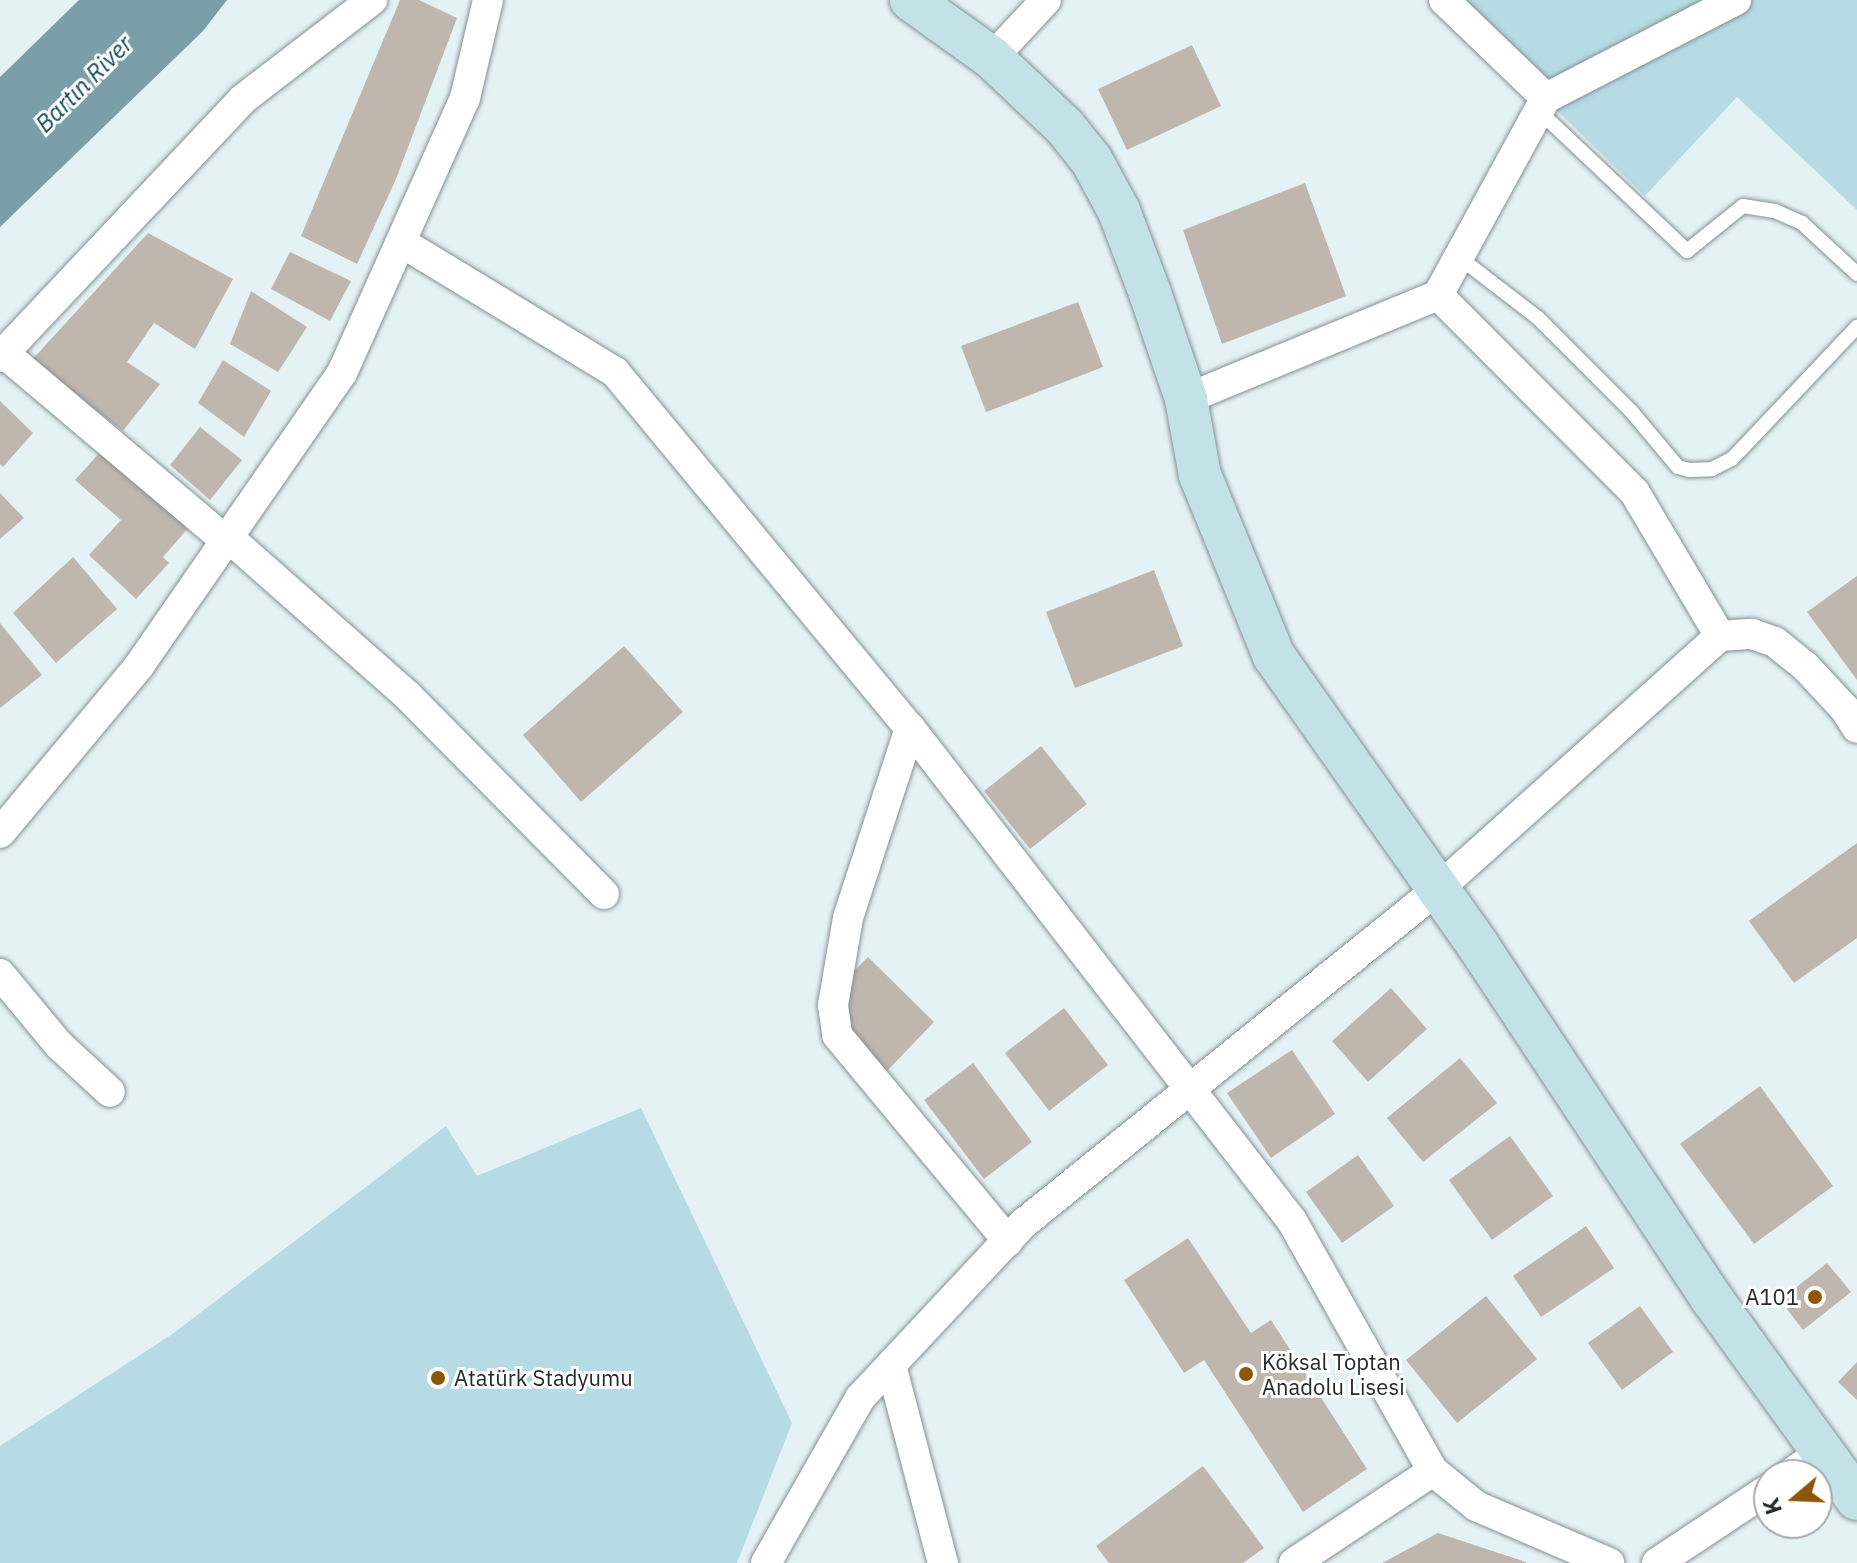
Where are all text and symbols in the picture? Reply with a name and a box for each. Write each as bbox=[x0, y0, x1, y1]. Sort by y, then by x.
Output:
water label: Bartın River bbox=[30, 30, 138, 138]
place label: A101 bbox=[1745, 1284, 1799, 1310]
marker: A101 bbox=[1806, 1288, 1824, 1306]
place label: Köksal Toptan Anadolu Lisesi bbox=[1262, 1348, 1405, 1400]
place label: Atatürk Stadyumu bbox=[454, 1365, 633, 1391]
marker: Köksal Toptan Anadolu Lisesi bbox=[1237, 1365, 1255, 1383]
marker: Atatürk Stadyumu bbox=[429, 1369, 447, 1387]
north arrow bbox=[1753, 1459, 1833, 1539]
text: K bbox=[1756, 1494, 1788, 1518]

